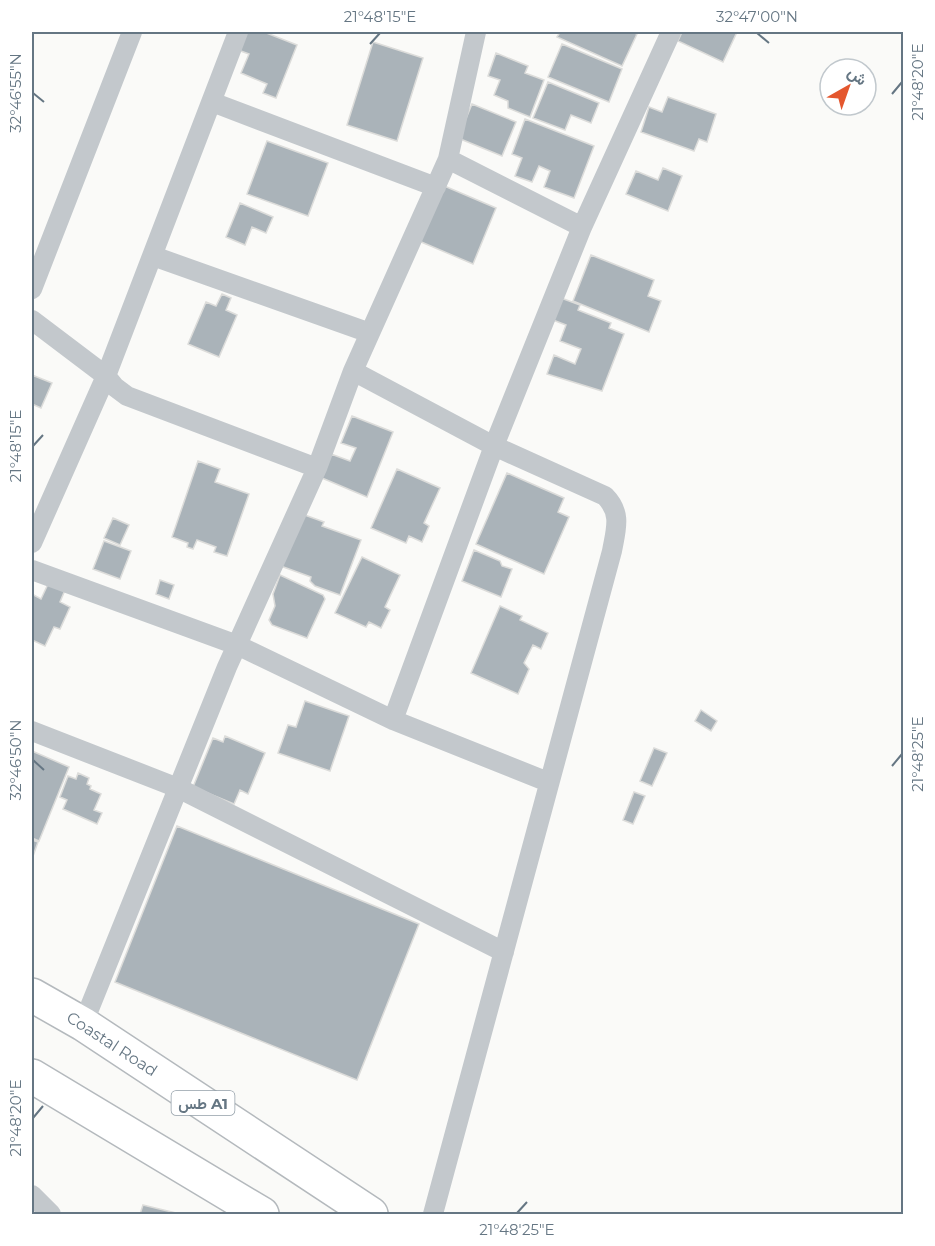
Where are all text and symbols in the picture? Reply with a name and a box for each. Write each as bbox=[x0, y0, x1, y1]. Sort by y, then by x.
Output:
text: 21°48'15"E bbox=[344, 7, 416, 26]
text: 32°47'00"N bbox=[716, 7, 798, 26]
text: 21°48'20"E bbox=[908, 44, 927, 120]
text: 32°46'55"N bbox=[6, 53, 25, 133]
north arrow bbox=[818, 57, 878, 117]
text: ش bbox=[844, 62, 871, 89]
text: 21°48'15"E bbox=[6, 410, 25, 482]
text: 21°48'25"E bbox=[908, 716, 927, 792]
text: 32°46'50"N bbox=[6, 720, 25, 801]
street label: Coastal Road bbox=[63, 1008, 161, 1080]
text: 21°48'20"E bbox=[6, 1080, 25, 1156]
road number: طس A1 bbox=[172, 1091, 234, 1115]
text: 21°48'25"E bbox=[479, 1220, 555, 1239]

